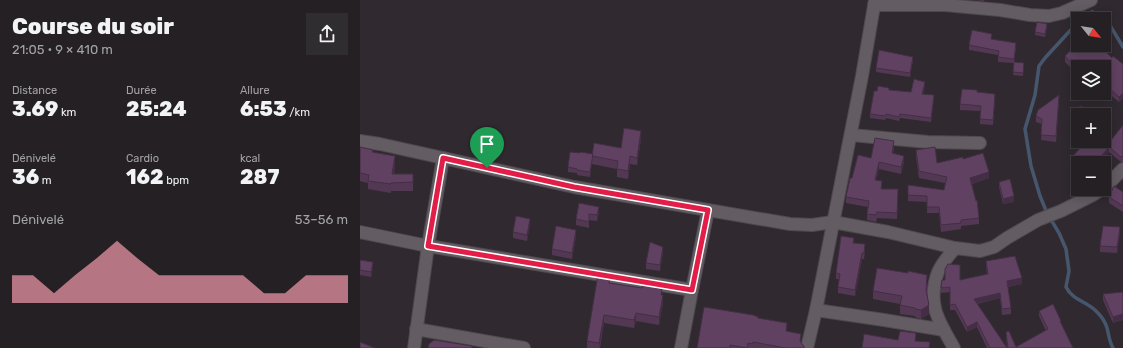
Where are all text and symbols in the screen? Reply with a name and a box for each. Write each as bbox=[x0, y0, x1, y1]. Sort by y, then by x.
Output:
north arrow bbox=[1071, 12, 1111, 52]
map controls bbox=[1071, 12, 1111, 196]
text: Course du soir bbox=[12, 13, 174, 40]
button: share bbox=[306, 13, 348, 55]
text: 21:05 · 9 × 410 m bbox=[12, 42, 113, 57]
button: layers bbox=[1071, 60, 1111, 100]
text: Distance bbox=[12, 84, 57, 97]
text: Durée bbox=[126, 84, 157, 97]
text: Allure bbox=[240, 84, 270, 97]
text: 3.69 bbox=[12, 97, 58, 121]
text: 25:24 bbox=[126, 97, 187, 121]
text: 6:53 bbox=[240, 97, 287, 121]
text: km bbox=[58, 106, 76, 119]
text: /km bbox=[287, 106, 310, 119]
button: + bbox=[1071, 108, 1111, 148]
pin bbox=[470, 127, 504, 168]
icon: arrive bbox=[476, 133, 498, 155]
text: Dénivelé bbox=[12, 152, 56, 165]
text: Cardio bbox=[126, 152, 159, 165]
text: kcal bbox=[240, 152, 260, 165]
button: − bbox=[1071, 156, 1111, 196]
text: 36 bbox=[12, 165, 39, 189]
text: 162 bbox=[126, 165, 164, 189]
text: 287 bbox=[240, 165, 279, 189]
text: m bbox=[39, 174, 52, 187]
text: bpm bbox=[164, 174, 189, 187]
text: Dénivelé bbox=[12, 212, 64, 227]
text: 53–56 m bbox=[295, 212, 348, 227]

